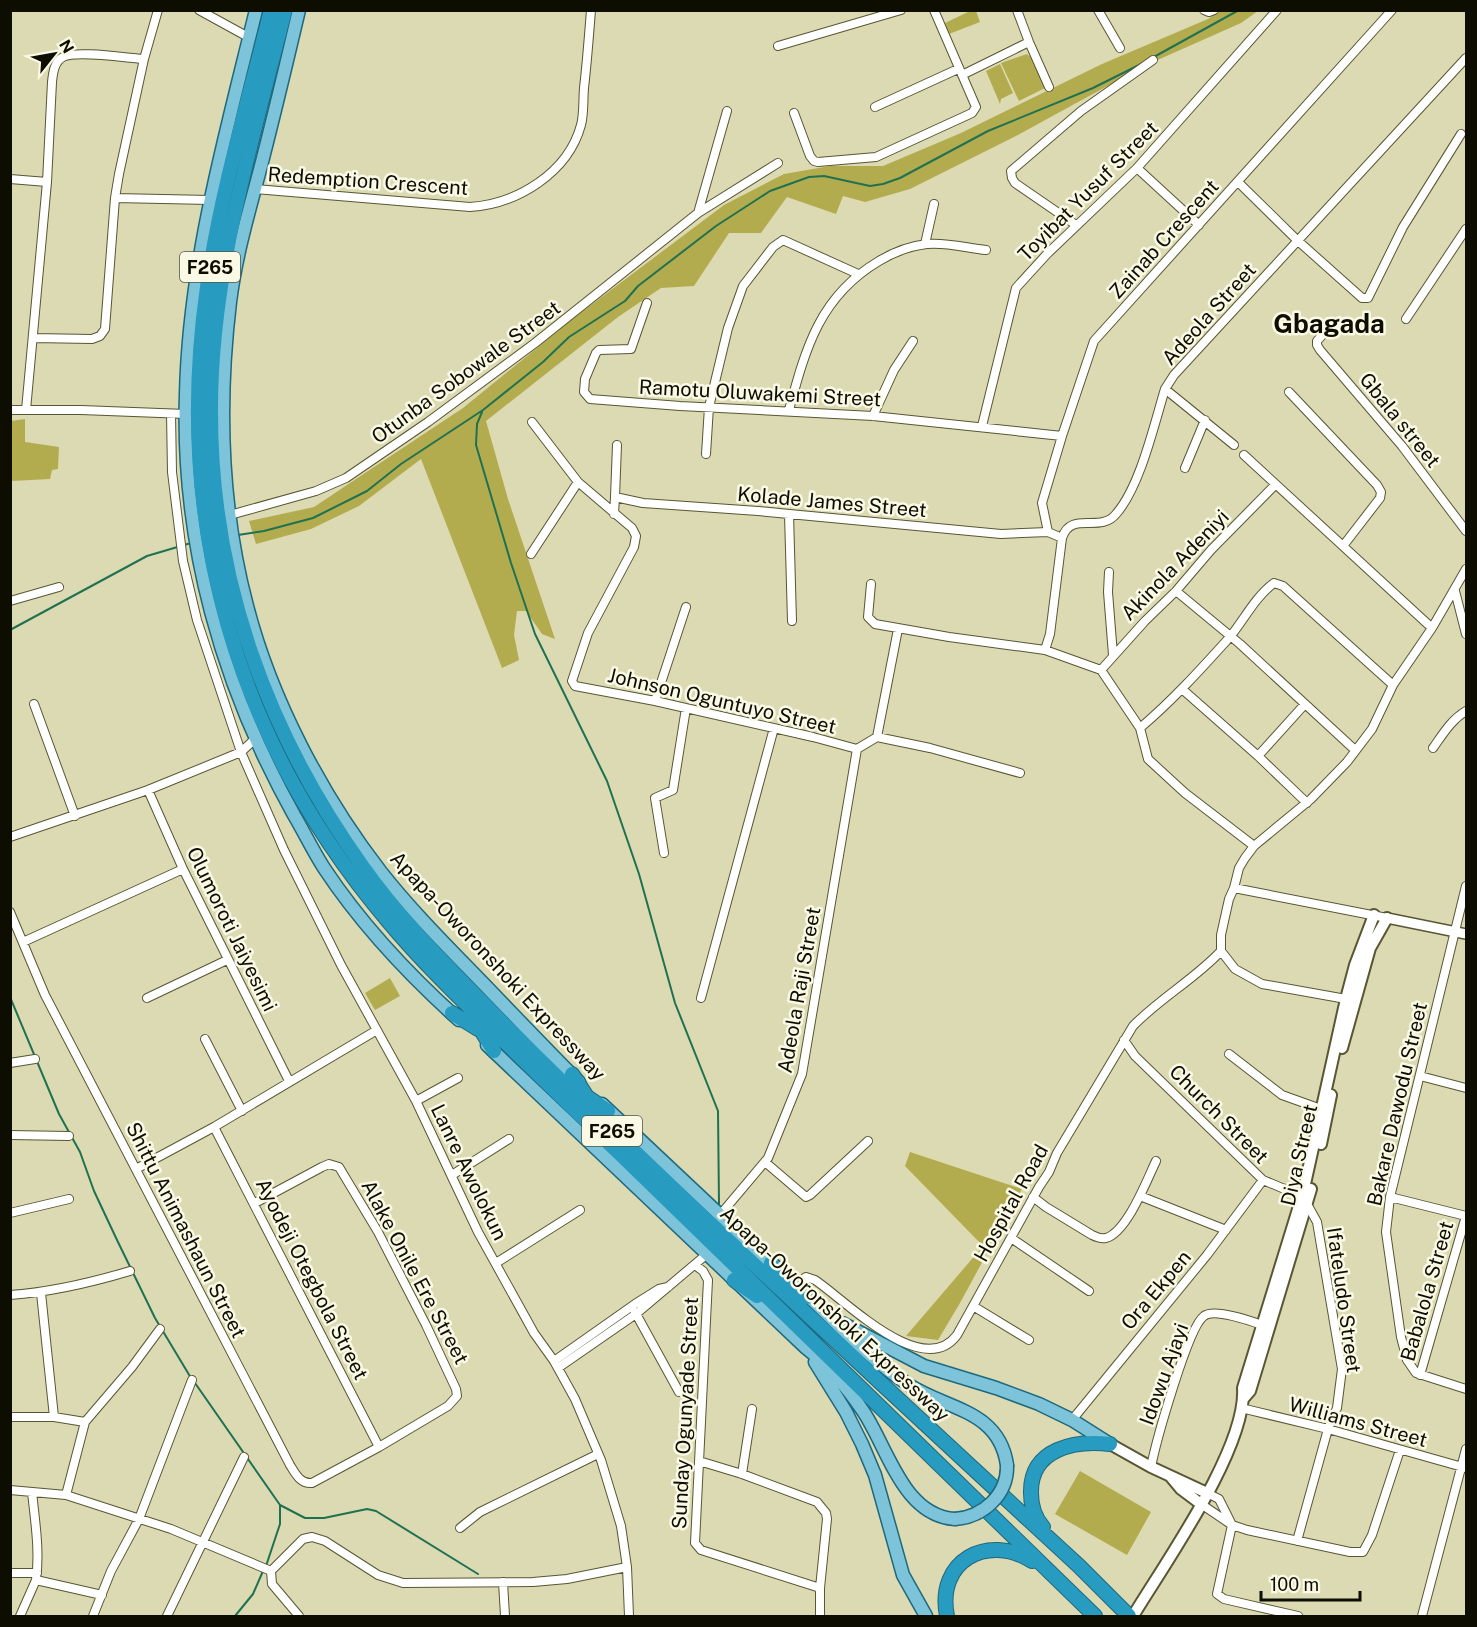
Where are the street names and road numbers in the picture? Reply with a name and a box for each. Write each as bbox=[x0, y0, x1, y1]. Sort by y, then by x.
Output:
street label: Toyibat Yusuf Street bbox=[1013, 116, 1163, 266]
street label: Redemption Crescent bbox=[267, 162, 469, 200]
street label: Zainab Crescent bbox=[1104, 174, 1224, 304]
road number: F265 bbox=[180, 252, 240, 282]
street label: Adeola Street bbox=[1157, 258, 1261, 370]
street label: Otunba Sobowale Street bbox=[367, 295, 565, 449]
street label: Gbala street bbox=[1355, 368, 1445, 472]
street label: Ramotu Oluwakemi Street bbox=[638, 375, 882, 411]
street label: Kolade James Street bbox=[736, 482, 928, 522]
street label: Akinola Adeniyi bbox=[1116, 505, 1234, 625]
street label: Johnson Oguntuyo Street bbox=[605, 663, 839, 739]
street label: Olumoroti Jaiyesimi bbox=[182, 843, 282, 1015]
street label: Apapa-Oworonshoki Expressway bbox=[385, 846, 611, 1086]
street label: Adeola Raji Street bbox=[773, 905, 825, 1075]
street label: Bakare Dawodu Street bbox=[1362, 1000, 1432, 1208]
street label: Church Street bbox=[1164, 1059, 1274, 1169]
street label: Lanre Awolokun bbox=[426, 1100, 512, 1244]
street label: Diya Street bbox=[1276, 1102, 1322, 1208]
road number: F265 bbox=[582, 1116, 642, 1146]
street label: Shittu Animashaun Street bbox=[121, 1118, 251, 1342]
street label: Hospital Road bbox=[969, 1140, 1053, 1266]
street label: Ayodeji Otegbola Street bbox=[251, 1174, 373, 1384]
street label: Alake Onile Ere Street bbox=[356, 1176, 474, 1368]
street label: Apapa-Oworonshoki Expressway bbox=[715, 1201, 955, 1427]
street label: Babalola Street bbox=[1396, 1218, 1458, 1364]
street label: Ifateludo Street bbox=[1322, 1226, 1366, 1374]
street label: Ora Ekpen bbox=[1116, 1245, 1196, 1335]
street label: Sunday Ogunyade Street bbox=[667, 1296, 703, 1530]
street label: Idowu Ajayi bbox=[1135, 1320, 1193, 1428]
street label: Williams Street bbox=[1286, 1392, 1430, 1452]

